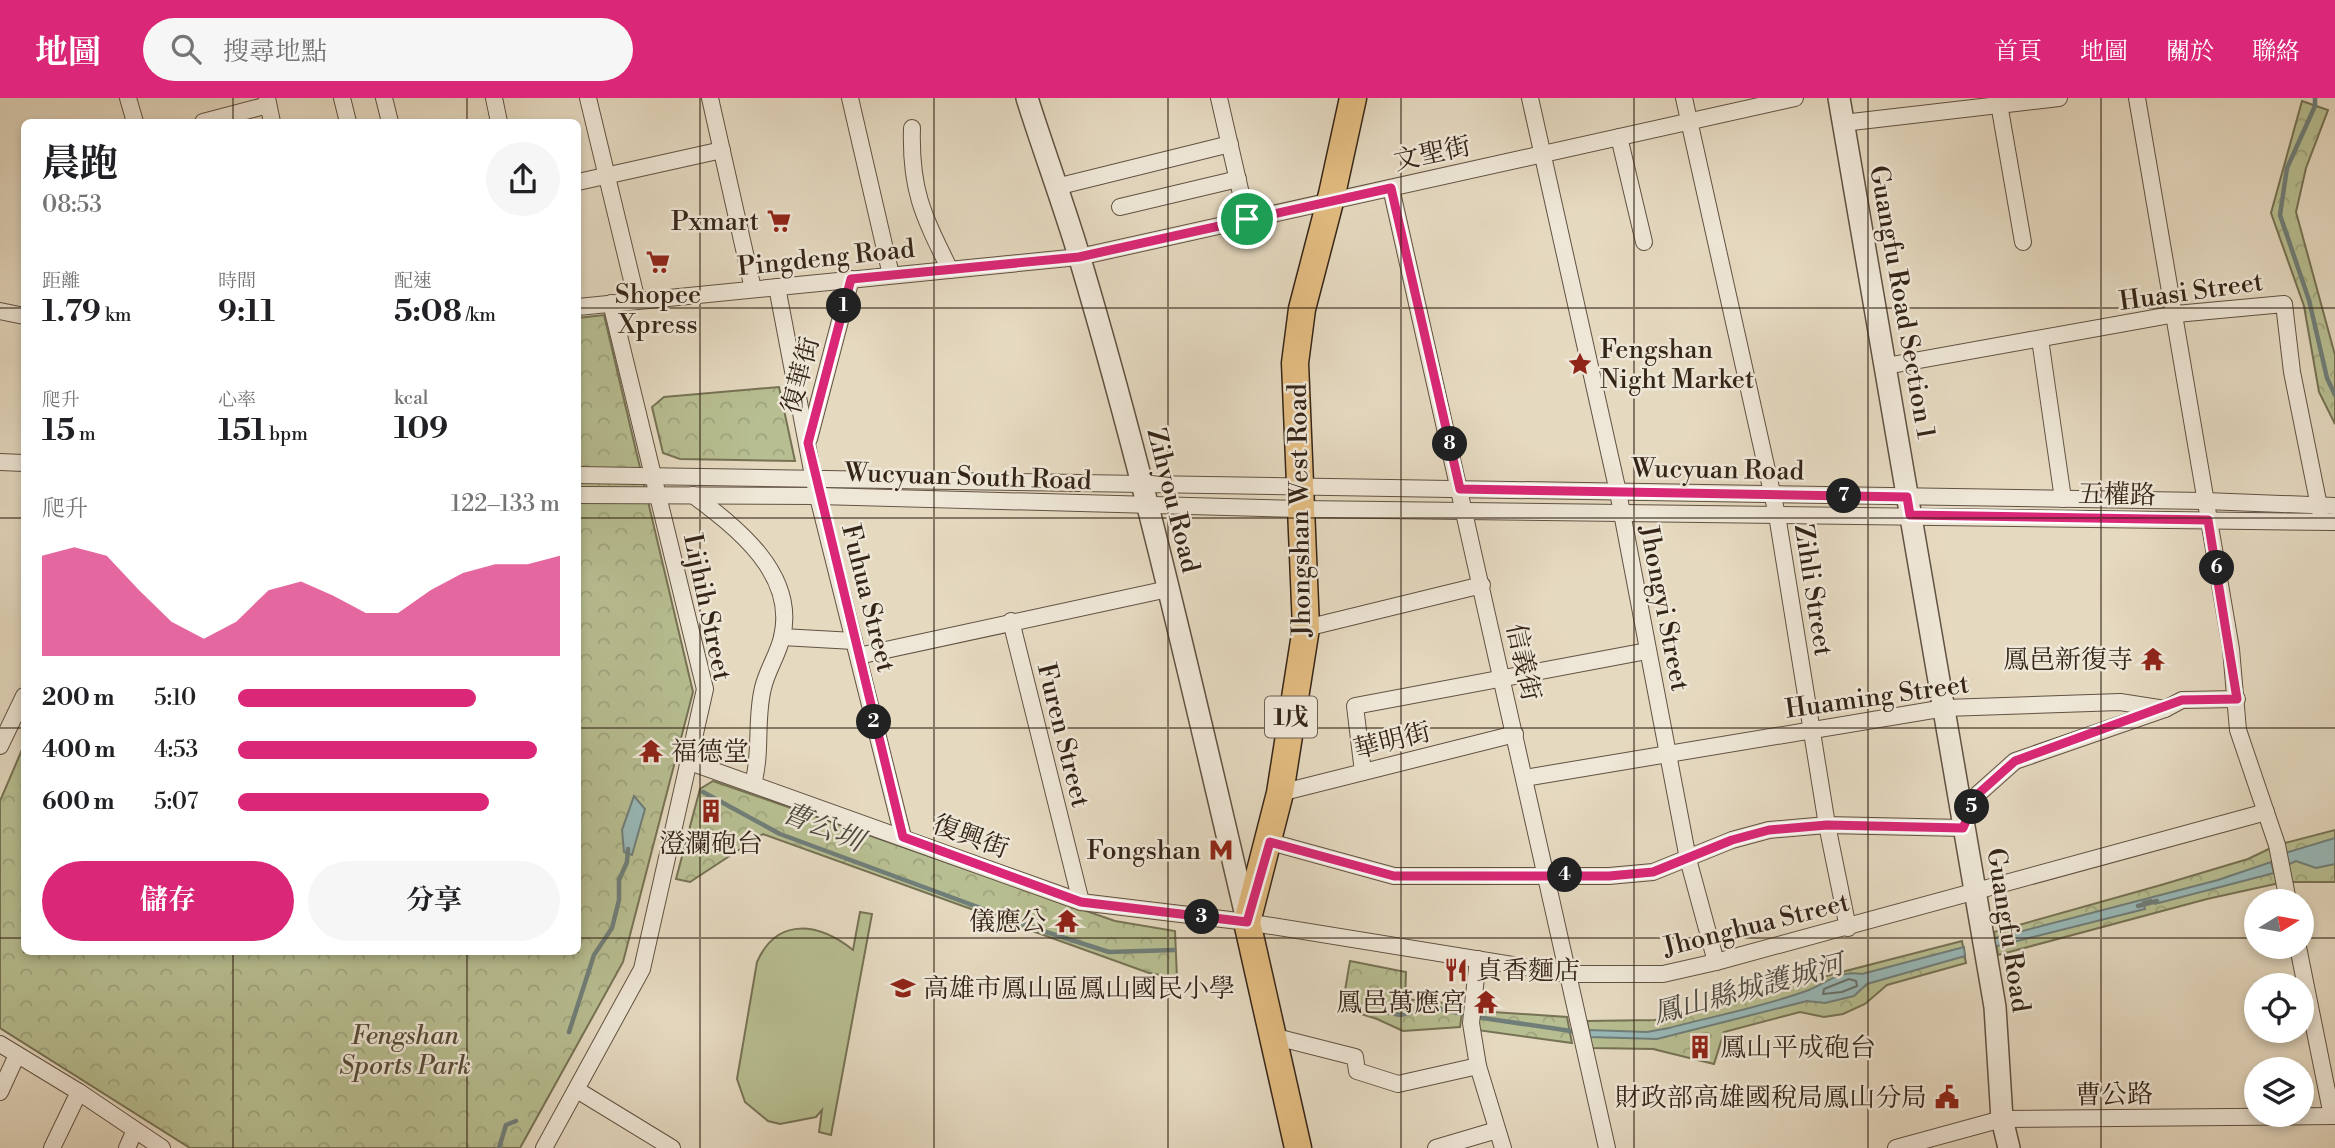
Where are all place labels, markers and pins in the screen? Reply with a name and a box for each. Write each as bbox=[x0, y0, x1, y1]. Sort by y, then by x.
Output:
pin bbox=[1217, 189, 1277, 249]
place label: Pxmart bbox=[671, 206, 759, 238]
supermarket icon: Pxmart bbox=[765, 207, 793, 235]
supermarket icon: Shopee Xpress bbox=[644, 248, 672, 276]
place label: Shopee Xpress bbox=[615, 279, 701, 341]
pin: 1 bbox=[826, 288, 862, 324]
place label: Fengshan Night Market bbox=[1600, 334, 1754, 396]
place icon: Fengshan Night Market bbox=[1566, 350, 1594, 378]
pin: 8 bbox=[1432, 426, 1468, 462]
pin: 7 bbox=[1826, 478, 1862, 514]
pin: 6 bbox=[2200, 550, 2234, 586]
place label: 鳳邑新復寺 bbox=[2003, 644, 2133, 676]
temple icon: 鳳邑新復寺 bbox=[2139, 645, 2167, 673]
pin: 2 bbox=[856, 704, 892, 740]
place label: 福德堂 bbox=[671, 736, 749, 768]
temple icon: 福德堂 bbox=[637, 737, 665, 765]
pin: 5 bbox=[1954, 790, 1990, 824]
building icon: 澄瀾砲台 bbox=[697, 797, 725, 825]
place label: 澄瀾砲台 bbox=[659, 828, 763, 860]
place label: Fongshan bbox=[1087, 835, 1201, 867]
metro station icon: Fongshan bbox=[1207, 836, 1235, 864]
pin: 4 bbox=[1548, 858, 1582, 892]
pin: 3 bbox=[1184, 900, 1220, 934]
place label: 儀應公 bbox=[969, 906, 1047, 938]
temple icon: 儀應公 bbox=[1053, 907, 1081, 935]
place label: 貞香麵店 bbox=[1476, 955, 1580, 987]
restaurant icon: 貞香麵店 bbox=[1442, 956, 1470, 984]
place label: 高雄市鳳山區鳳山國民小學 bbox=[923, 973, 1235, 1005]
school or university icon: 高雄市鳳山區鳳山國民小學 bbox=[889, 974, 917, 1002]
place label: 鳳邑萬應宮 bbox=[1336, 987, 1466, 1019]
temple icon: 鳳邑萬應宮 bbox=[1472, 988, 1500, 1016]
place label: 鳳山平成砲台 bbox=[1720, 1032, 1876, 1064]
building icon: 鳳山平成砲台 bbox=[1686, 1033, 1714, 1061]
place label: 財政部高雄國稅局鳳山分局 bbox=[1615, 1082, 1927, 1114]
public building icon: 財政部高雄國稅局鳳山分局 bbox=[1933, 1083, 1961, 1111]

